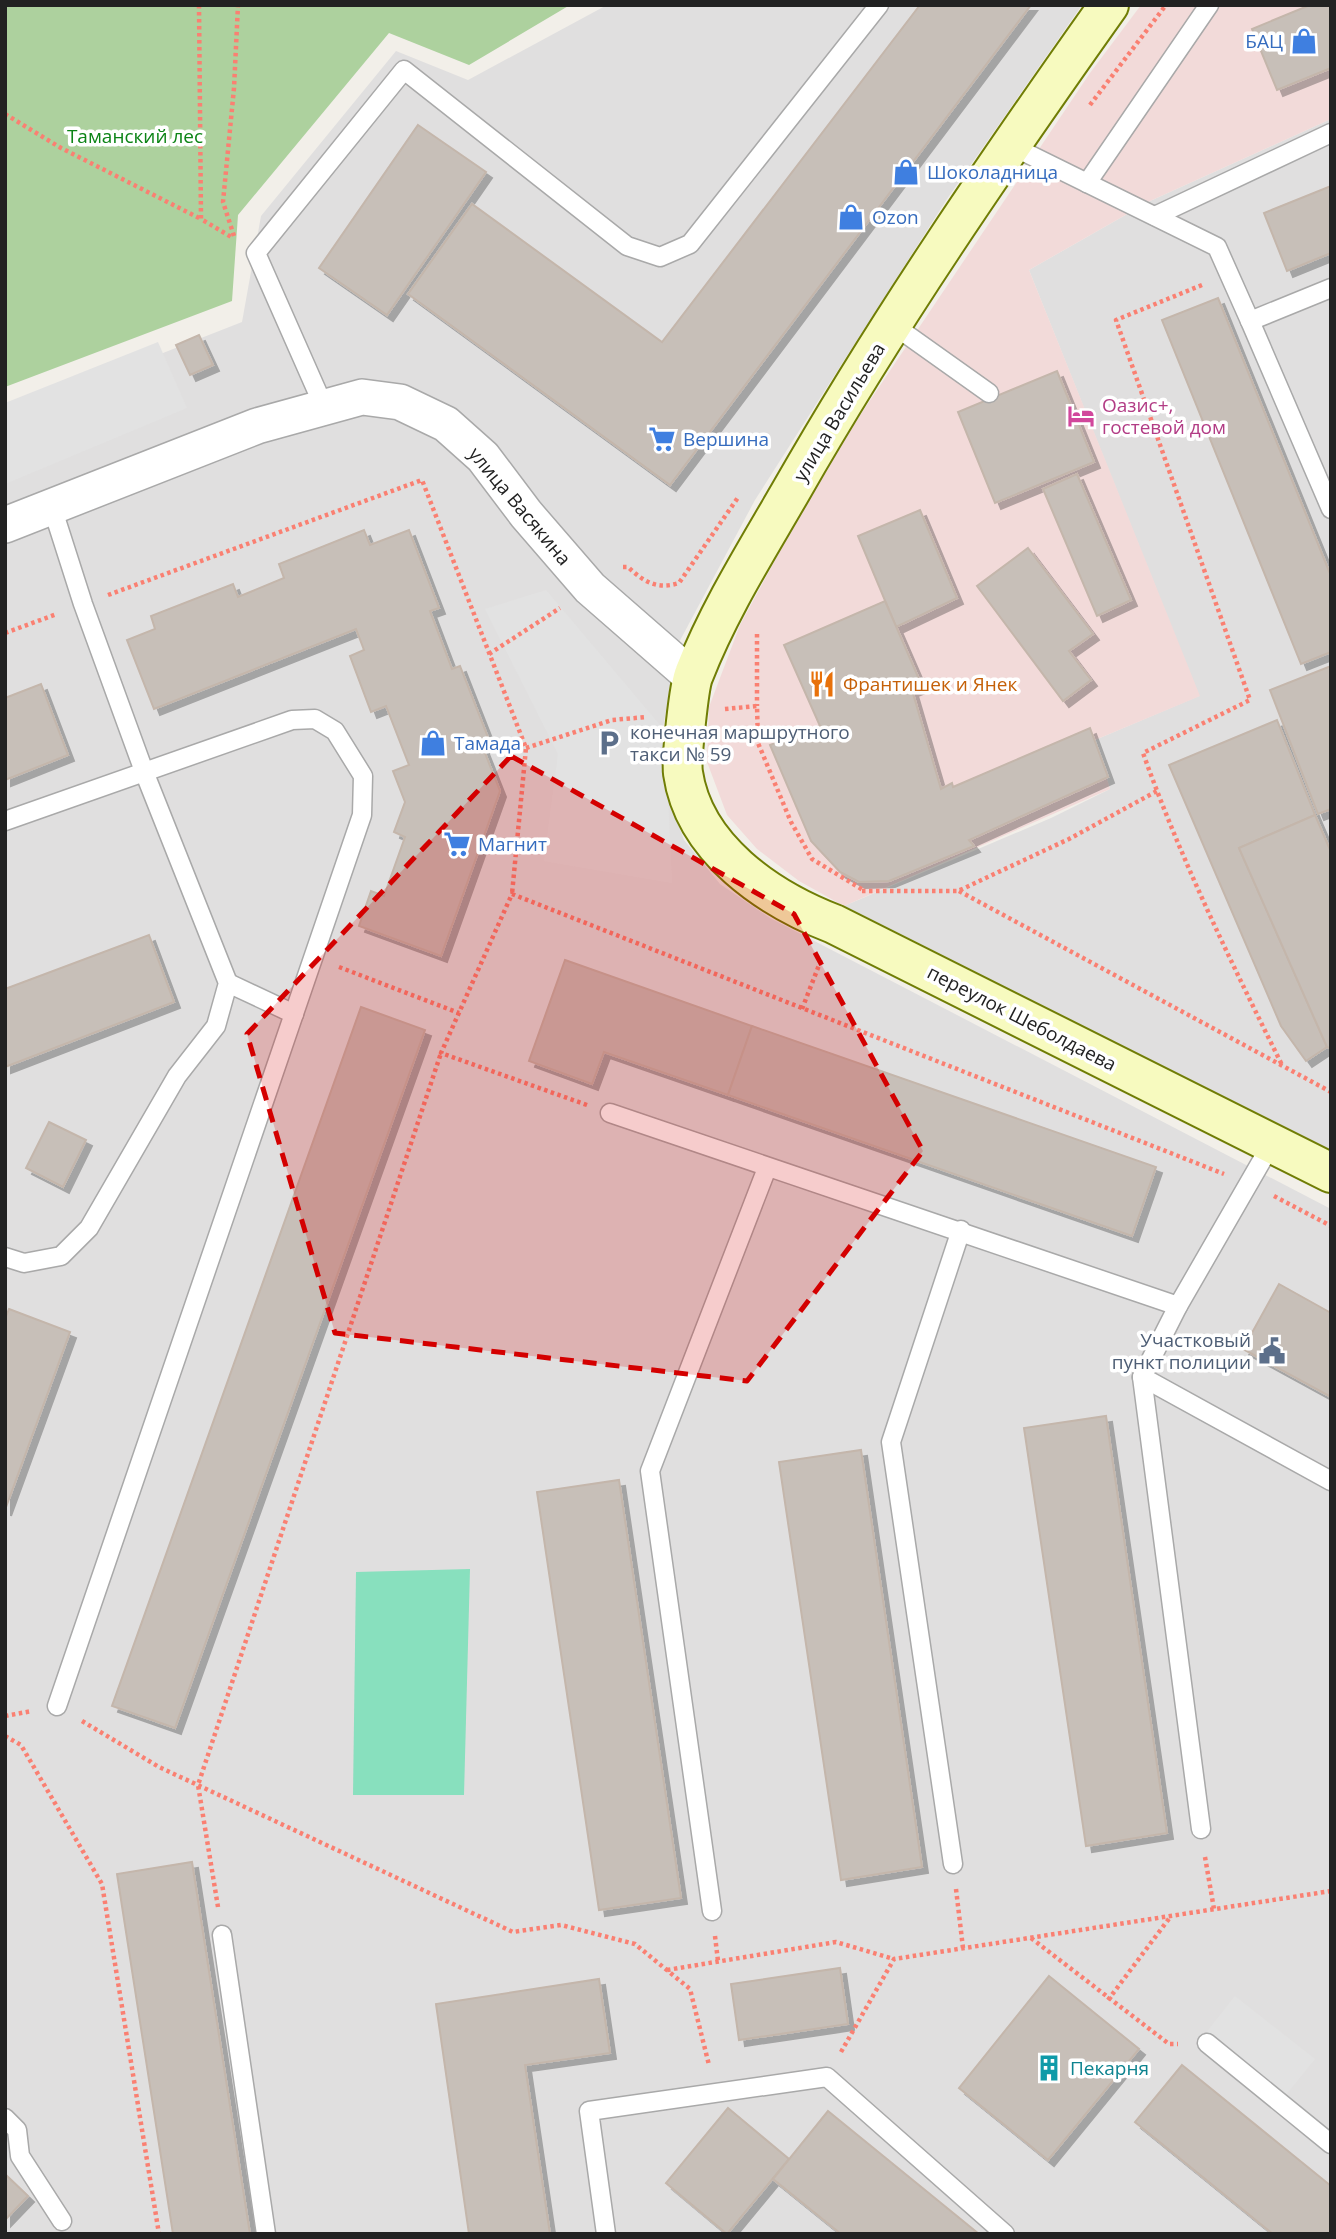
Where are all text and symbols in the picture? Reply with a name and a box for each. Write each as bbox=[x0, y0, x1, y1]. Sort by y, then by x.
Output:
shop icon: БАЦ bbox=[1289, 26, 1319, 56]
place label: БАЦ bbox=[1245, 28, 1283, 54]
park label: Таманский лес bbox=[67, 123, 203, 149]
shop icon: Шоколадница bbox=[891, 157, 921, 187]
place label: Шоколадница bbox=[927, 159, 1058, 185]
shop icon: Ozon bbox=[836, 202, 866, 232]
place label: Ozon bbox=[872, 204, 919, 230]
street label: улица Васильева bbox=[787, 338, 891, 486]
place label: Оазис+, гостевой дом bbox=[1102, 392, 1226, 440]
hotel icon: Оазис+, гостевой дом bbox=[1066, 401, 1096, 431]
supermarket icon: Вершина bbox=[647, 424, 677, 454]
place label: Вершина bbox=[683, 426, 769, 452]
street label: улица Васякина bbox=[463, 441, 577, 571]
restaurant icon: Франтишек и Янек bbox=[807, 669, 837, 699]
place label: Франтишек и Янек bbox=[843, 671, 1017, 697]
place label: конечная маршрутного такси № 59 bbox=[630, 719, 850, 767]
shop icon: Тамада bbox=[418, 728, 448, 758]
parking icon: конечная маршрутного такси № 59 bbox=[594, 728, 624, 758]
place label: Тамада bbox=[454, 730, 521, 756]
supermarket icon: Магнит bbox=[442, 829, 472, 859]
place label: Магнит bbox=[478, 831, 547, 857]
street label: переулок Шеболдаева bbox=[923, 959, 1121, 1077]
place label: Участковый пункт полиции bbox=[1112, 1327, 1251, 1375]
public building icon: Участковый пункт полиции bbox=[1257, 1336, 1287, 1366]
building icon: Пекарня bbox=[1034, 2053, 1064, 2083]
place label: Пекарня bbox=[1070, 2055, 1149, 2081]

